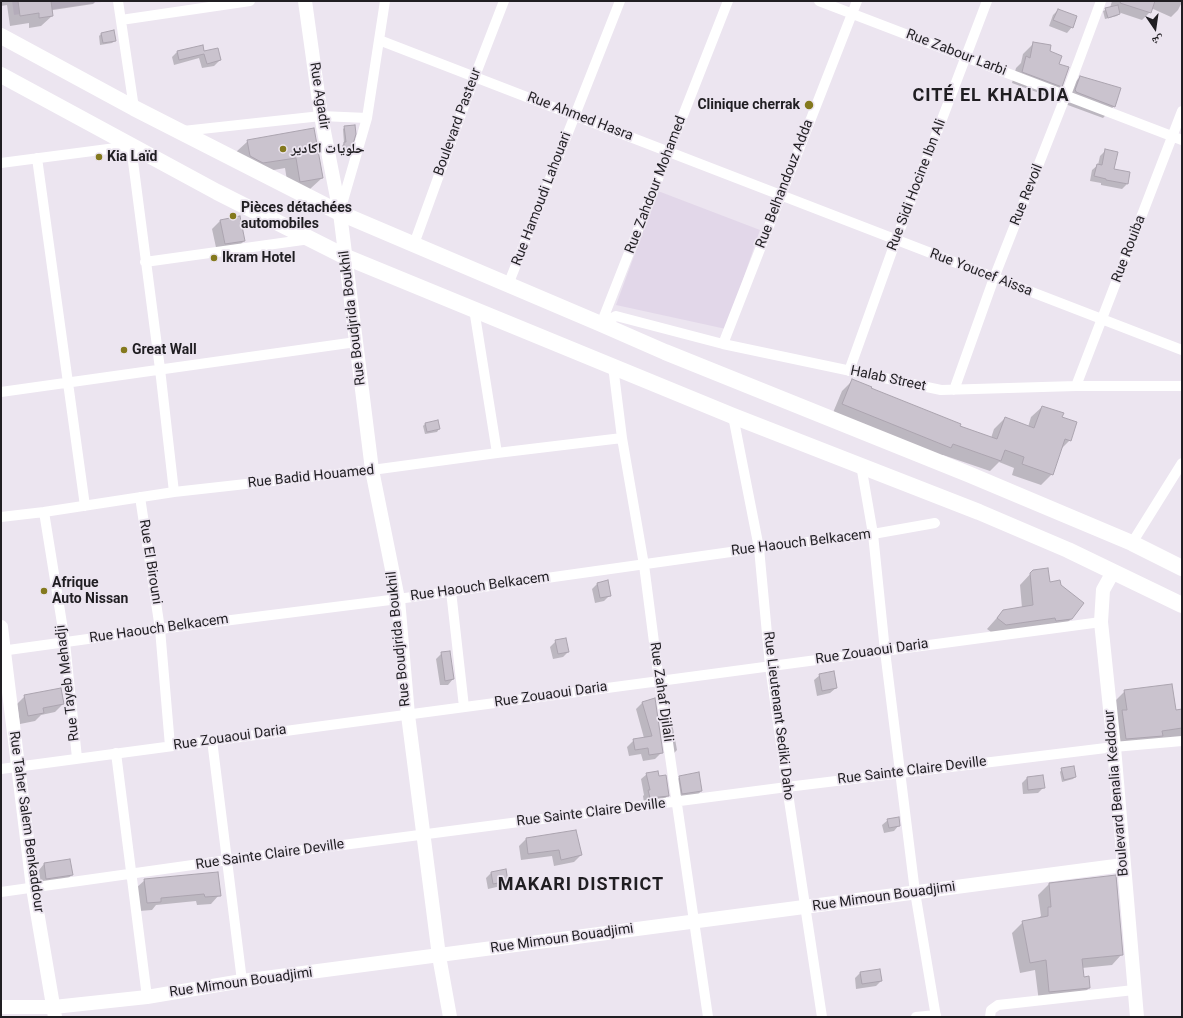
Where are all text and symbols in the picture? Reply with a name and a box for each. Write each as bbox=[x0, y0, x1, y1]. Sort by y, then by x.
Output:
north arrow bbox=[1135, 8, 1175, 48]
street label: Rue Zabour Larbi bbox=[903, 26, 1009, 80]
text: ش bbox=[1151, 33, 1165, 48]
street label: Rue Agadir bbox=[305, 61, 333, 131]
street label: Boulevard Pasteur bbox=[431, 66, 485, 178]
district label: CITÉ EL KHALDIA bbox=[912, 85, 1070, 107]
street label: Rue Ahmed Hasra bbox=[525, 89, 635, 145]
place label: Clinique cherrak bbox=[697, 97, 800, 113]
marker: Clinique cherrak bbox=[803, 99, 815, 111]
street label: Rue Zahdour Mohamed bbox=[622, 114, 690, 256]
street label: Rue Belhandouz Adda bbox=[753, 117, 817, 251]
street label: Rue Sidi Hocine Ibn Ali bbox=[884, 117, 950, 253]
street label: Rue Hamoudi Lahouari bbox=[509, 130, 575, 268]
place label: حلويات اكادير bbox=[291, 141, 365, 157]
marker: حلويات اكادير bbox=[278, 144, 288, 154]
place label: Kia Laïd bbox=[107, 149, 157, 165]
marker: Kia Laïd bbox=[94, 152, 104, 162]
street label: Rue Revoil bbox=[1007, 162, 1047, 228]
place label: Pièces détachées automobiles bbox=[241, 200, 352, 232]
marker: Pièces détachées automobiles bbox=[228, 211, 238, 221]
street label: Rue Rouiba bbox=[1109, 213, 1149, 285]
street label: Rue Youcef Aissa bbox=[927, 246, 1035, 300]
street label: Rue Boudjrida Boukhil bbox=[336, 249, 370, 387]
place label: Ikram Hotel bbox=[222, 250, 295, 266]
marker: Ikram Hotel bbox=[209, 253, 219, 263]
place label: Great Wall bbox=[132, 342, 197, 358]
marker: Great Wall bbox=[119, 345, 129, 355]
street label: Halab Street bbox=[849, 363, 927, 395]
street label: Rue Badid Houamed bbox=[247, 462, 375, 492]
street label: Rue El Birouni bbox=[135, 518, 165, 606]
street label: Rue Haouch Belkacem bbox=[730, 526, 872, 560]
street label: Rue Haouch Belkacem bbox=[409, 569, 551, 605]
street label: Rue Boudjrida Boukhil bbox=[384, 570, 414, 708]
place label: Afrique Auto Nissan bbox=[52, 575, 128, 608]
marker: Afrique Auto Nissan bbox=[39, 586, 49, 596]
street label: Rue Haouch Belkacem bbox=[88, 611, 230, 647]
street label: Rue Tayeb Mehadji bbox=[53, 624, 83, 742]
street label: Rue Lieutenant Sediki Daho bbox=[759, 631, 797, 801]
street label: Rue Zouaoui Daria bbox=[814, 636, 930, 668]
street label: Rue Zahaf Djilali bbox=[646, 641, 676, 743]
street label: Rue Zouaoui Daria bbox=[493, 679, 609, 711]
street label: Boulevard Benalia Keddour bbox=[1101, 709, 1133, 877]
street label: Rue Zouaoui Daria bbox=[172, 722, 288, 754]
street label: Rue Taher Salem Benkaddour bbox=[5, 730, 47, 914]
street label: Rue Sainte Claire Deville bbox=[837, 754, 987, 788]
street label: Rue Sainte Claire Deville bbox=[516, 796, 666, 830]
street label: Rue Sainte Claire Deville bbox=[195, 836, 345, 874]
district label: MAKARI DISTRICT bbox=[498, 874, 664, 896]
street label: Rue Mimoun Bouadjimi bbox=[811, 879, 957, 915]
street label: Rue Mimoun Bouadjimi bbox=[489, 921, 635, 957]
street label: Rue Mimoun Bouadjimi bbox=[168, 965, 314, 1001]

